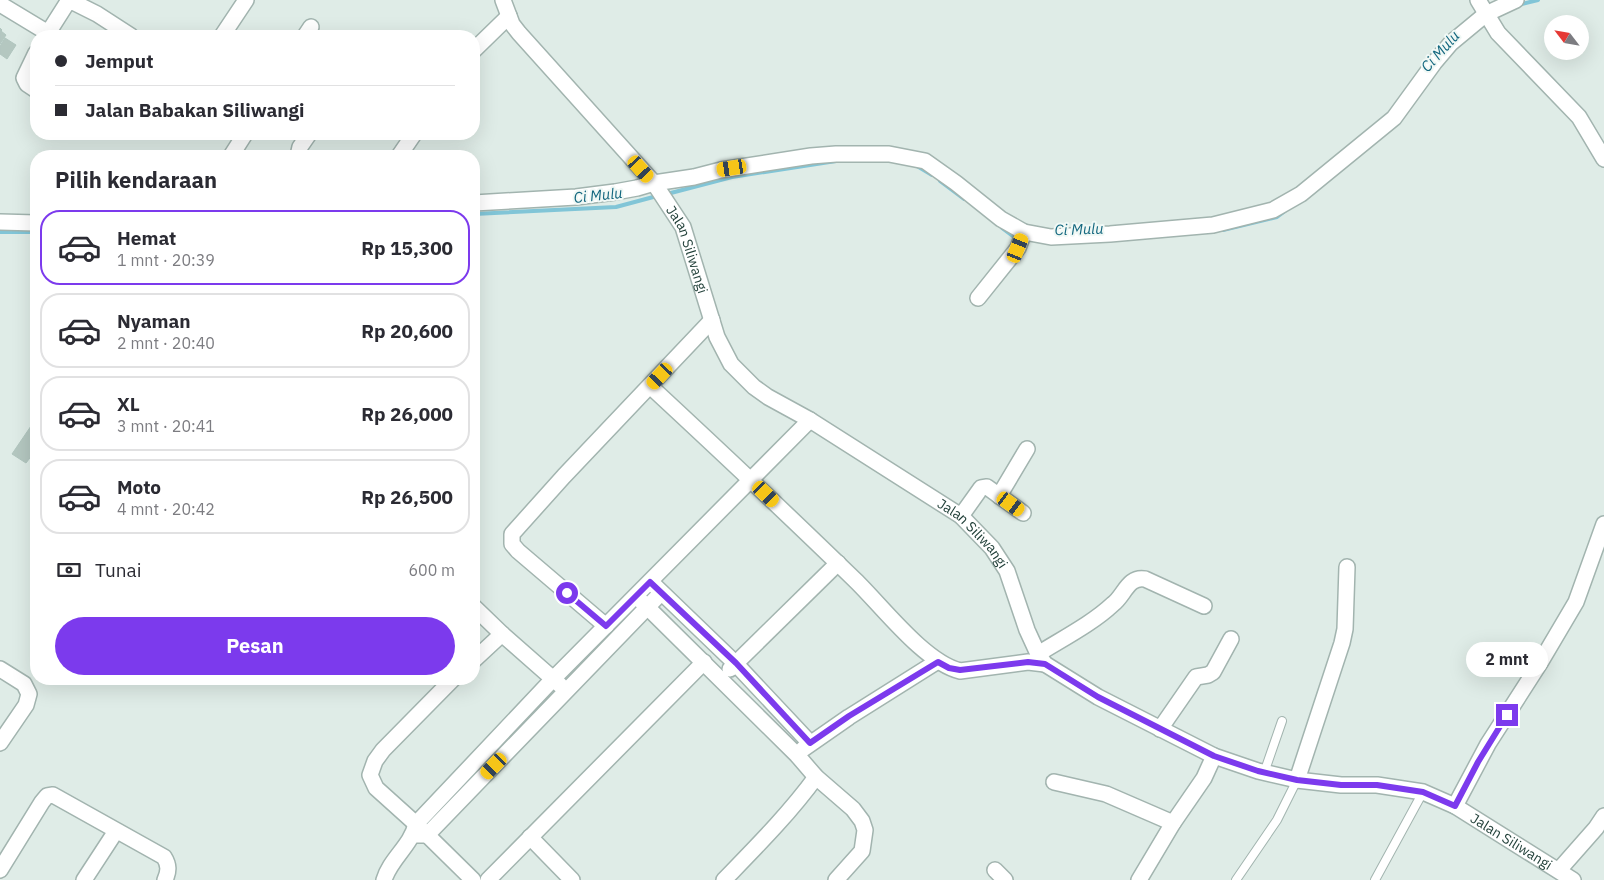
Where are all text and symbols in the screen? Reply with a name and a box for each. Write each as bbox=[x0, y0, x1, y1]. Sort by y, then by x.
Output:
north arrow bbox=[1544, 15, 1589, 60]
map controls bbox=[1544, 15, 1589, 60]
water label: Ci Mulu bbox=[1417, 26, 1463, 76]
text: Jemput bbox=[85, 49, 153, 73]
text: Jalan Babakan Siliwangi bbox=[85, 98, 305, 122]
car bbox=[625, 153, 656, 185]
car bbox=[716, 158, 747, 178]
text: Pilih kendaraan bbox=[55, 165, 217, 194]
water label: Ci Mulu bbox=[573, 183, 623, 207]
street label: Jalan Siliwangi bbox=[662, 202, 712, 296]
water label: Ci Mulu bbox=[1054, 219, 1104, 239]
icon: car bbox=[57, 225, 102, 270]
text: Hemat bbox=[117, 226, 176, 250]
car bbox=[1005, 231, 1030, 265]
text: Rp 15,300 bbox=[361, 236, 453, 260]
text: 1 mnt · 20:39 bbox=[117, 250, 215, 270]
icon: car bbox=[57, 308, 102, 353]
text: Nyaman bbox=[117, 309, 191, 333]
text: Rp 20,600 bbox=[361, 319, 453, 343]
text: 2 mnt · 20:40 bbox=[117, 333, 215, 353]
car bbox=[644, 360, 675, 392]
icon: car bbox=[57, 391, 102, 436]
text: XL bbox=[117, 392, 140, 416]
text: Rp 26,000 bbox=[361, 402, 453, 426]
text: 3 mnt · 20:41 bbox=[117, 416, 215, 436]
icon: car bbox=[57, 474, 102, 519]
text: Moto bbox=[117, 475, 161, 499]
car bbox=[749, 478, 782, 510]
text: Rp 26,500 bbox=[361, 485, 453, 509]
car bbox=[994, 489, 1027, 519]
street label: Jalan Siliwangi bbox=[934, 494, 1012, 572]
text: 4 mnt · 20:42 bbox=[117, 499, 215, 519]
icon: cash bbox=[55, 556, 83, 584]
text: Tunai bbox=[95, 558, 141, 582]
text: 600 m bbox=[408, 560, 455, 580]
route start bbox=[556, 582, 578, 604]
button: Pesan bbox=[55, 617, 455, 675]
callout: 2 mnt bbox=[1466, 642, 1548, 678]
text: 2 mnt bbox=[1485, 649, 1529, 669]
route end bbox=[1496, 704, 1518, 726]
car bbox=[478, 750, 509, 782]
street label: Jalan Siliwangi bbox=[1467, 809, 1556, 874]

